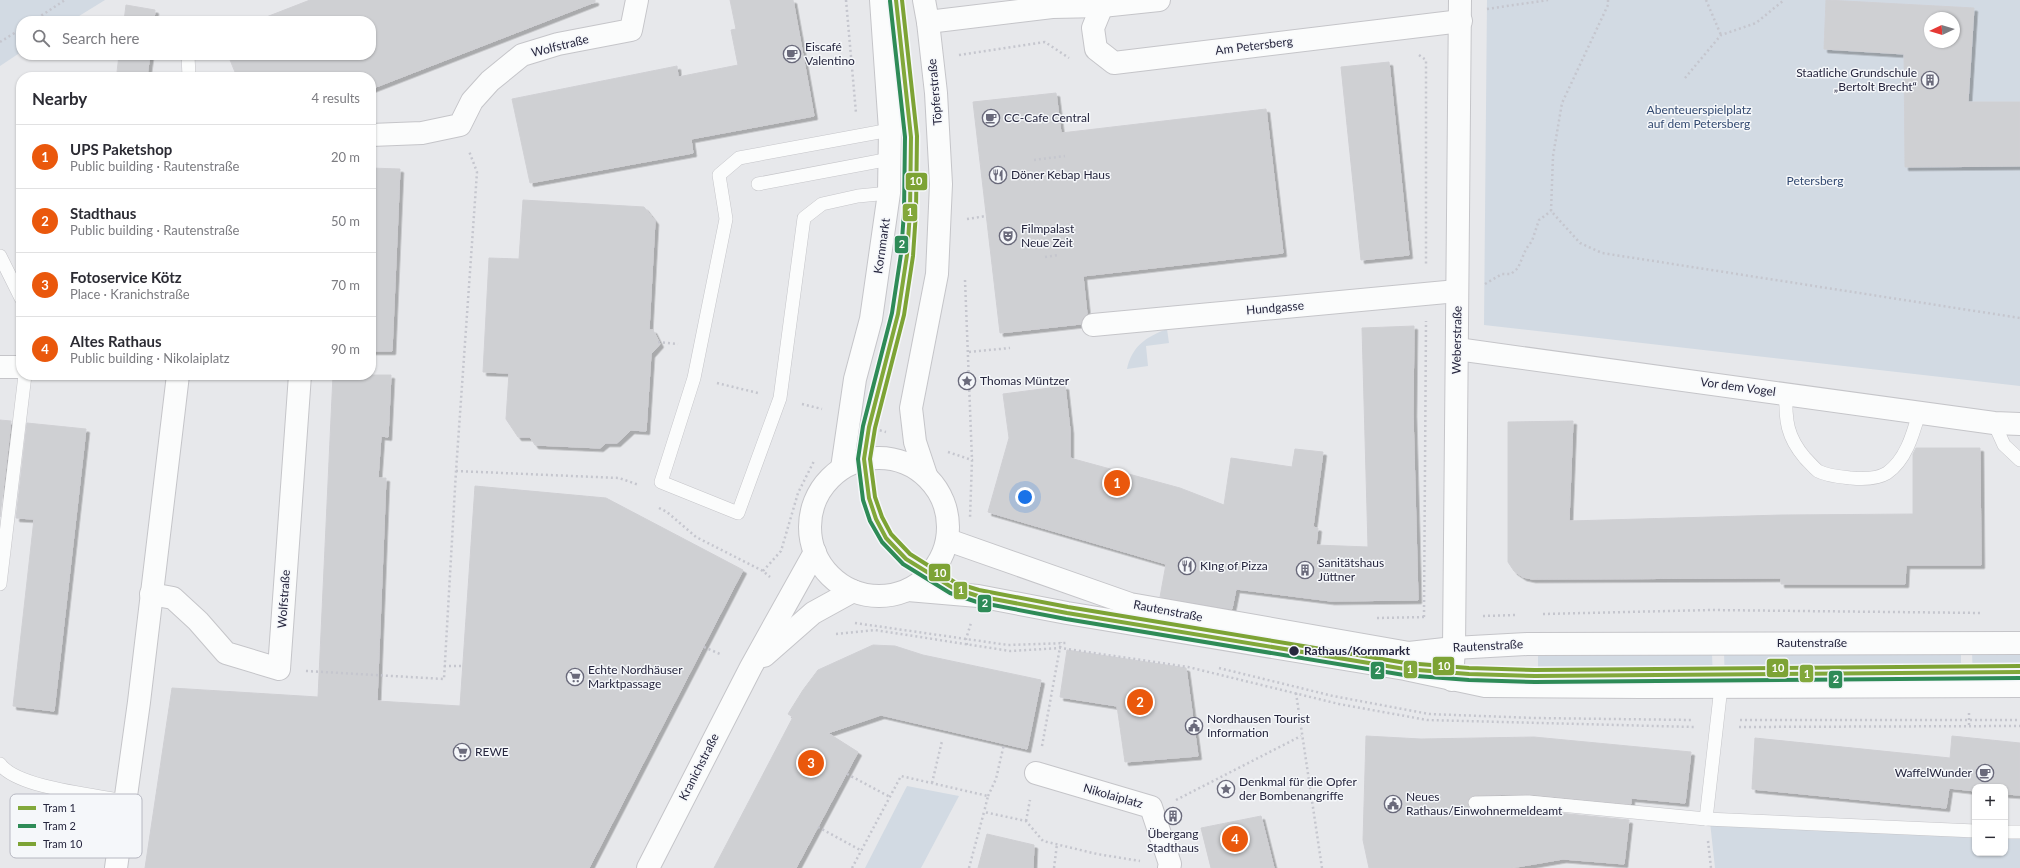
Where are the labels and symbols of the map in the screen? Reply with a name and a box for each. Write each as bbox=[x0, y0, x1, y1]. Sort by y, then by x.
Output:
north arrow bbox=[1924, 12, 1960, 48]
street label: Wolfstraße bbox=[530, 31, 590, 60]
street label: Am Petersberg bbox=[1214, 33, 1294, 58]
place label: Eiscafé Valentino bbox=[805, 39, 855, 68]
cafe icon: Eiscafé Valentino bbox=[782, 44, 802, 64]
street label: Töpferstraße bbox=[924, 58, 945, 126]
place label: Staatliche Grundschule „Bertolt Brecht“ bbox=[1796, 65, 1917, 94]
building icon: Staatliche Grundschule „Bertolt Brecht“ bbox=[1920, 70, 1940, 90]
park label: Abenteuerspielplatz auf dem Petersberg bbox=[1647, 102, 1752, 131]
cafe icon: CC-Cafe Central bbox=[981, 108, 1001, 128]
place label: CC-Cafe Central bbox=[1004, 110, 1090, 125]
restaurant icon: Döner Kebap Haus bbox=[988, 165, 1008, 185]
place label: Döner Kebap Haus bbox=[1011, 167, 1110, 182]
line badge: 10 bbox=[905, 172, 928, 191]
park label: Petersberg bbox=[1787, 173, 1843, 188]
text: 10 bbox=[910, 174, 923, 187]
line badge: 1 bbox=[902, 203, 918, 222]
text: 1 bbox=[907, 205, 913, 218]
street label: Kornmarkt bbox=[870, 216, 893, 275]
place label: Filmpalast Neue Zeit bbox=[1021, 221, 1075, 250]
theatre icon: Filmpalast Neue Zeit bbox=[998, 226, 1018, 246]
line badge: 2 bbox=[894, 235, 909, 254]
text: 2 bbox=[899, 237, 905, 250]
street label: Hundgasse bbox=[1245, 297, 1305, 318]
street label: Weberstraße bbox=[1448, 306, 1465, 374]
place icon: Thomas Müntzer bbox=[957, 371, 977, 391]
place label: Thomas Müntzer bbox=[980, 373, 1070, 388]
street label: Vor dem Vogel bbox=[1699, 374, 1777, 399]
pin: 1 bbox=[1104, 468, 1130, 498]
your location bbox=[1015, 487, 1035, 507]
place label: Sanitätshaus Jüttner bbox=[1318, 555, 1384, 584]
restaurant icon: KIng of Pizza bbox=[1177, 556, 1197, 576]
place label: KIng of Pizza bbox=[1200, 558, 1268, 573]
building icon: Sanitätshaus Jüttner bbox=[1295, 560, 1315, 580]
line badge: 10 bbox=[928, 563, 951, 582]
text: 10 bbox=[934, 566, 947, 579]
street label: Wolfstraße bbox=[274, 569, 293, 629]
line badge: 1 bbox=[953, 581, 968, 600]
text: 1 bbox=[958, 583, 964, 596]
line badge: 2 bbox=[977, 594, 992, 613]
text: 2 bbox=[982, 596, 988, 609]
street label: Rautenstraße bbox=[1132, 596, 1204, 625]
street label: Rautenstraße bbox=[1777, 635, 1847, 650]
street label: Rautenstraße bbox=[1452, 636, 1524, 655]
place label: Rathaus/Kornmarkt bbox=[1304, 643, 1411, 658]
marker: Rathaus/Kornmarkt bbox=[1287, 644, 1301, 658]
line badge: 10 bbox=[1432, 656, 1455, 676]
line badge: 10 bbox=[1766, 658, 1789, 678]
text: 10 bbox=[1438, 659, 1451, 672]
line badge: 1 bbox=[1403, 660, 1418, 679]
line badge: 2 bbox=[1370, 661, 1385, 680]
text: 10 bbox=[1772, 661, 1785, 674]
place label: Echte Nordhäuser Marktpassage bbox=[588, 662, 683, 691]
text: 1 bbox=[1407, 662, 1413, 675]
text: 2 bbox=[1375, 663, 1381, 676]
line badge: 1 bbox=[1799, 664, 1814, 683]
supermarket icon: Echte Nordhäuser Marktpassage bbox=[565, 667, 585, 687]
text: 1 bbox=[1804, 667, 1810, 680]
line badge: 2 bbox=[1828, 670, 1843, 689]
text: 2 bbox=[1833, 672, 1839, 685]
pin: 2 bbox=[1127, 687, 1153, 717]
place label: Nordhausen Tourist Information bbox=[1207, 711, 1310, 740]
public building icon: Nordhausen Tourist Information bbox=[1184, 716, 1204, 736]
street label: Kranichstraße bbox=[675, 731, 722, 803]
supermarket icon: REWE bbox=[452, 742, 472, 762]
place label: REWE bbox=[475, 744, 509, 759]
pin: 3 bbox=[798, 748, 824, 778]
cafe icon: WaffelWunder bbox=[1975, 763, 1995, 783]
place label: WaffelWunder bbox=[1895, 765, 1973, 780]
place label: Denkmal für die Opfer der Bombenangriffe bbox=[1239, 774, 1357, 803]
place icon: Denkmal für die Opfer der Bombenangriffe bbox=[1216, 779, 1236, 799]
street label: Nikolaiplatz bbox=[1082, 780, 1145, 811]
place label: Neues Rathaus/Einwohnermeldeamt bbox=[1406, 789, 1563, 818]
legend bbox=[10, 794, 142, 858]
public building icon: Neues Rathaus/Einwohnermeldeamt bbox=[1383, 794, 1403, 814]
text: Tram 1 bbox=[43, 801, 76, 814]
building icon: Übergang Stadthaus bbox=[1163, 806, 1183, 826]
text: Tram 2 bbox=[43, 819, 76, 832]
pin: 4 bbox=[1222, 824, 1248, 854]
place label: Übergang Stadthaus bbox=[1147, 826, 1199, 855]
text: Tram 10 bbox=[43, 837, 83, 850]

